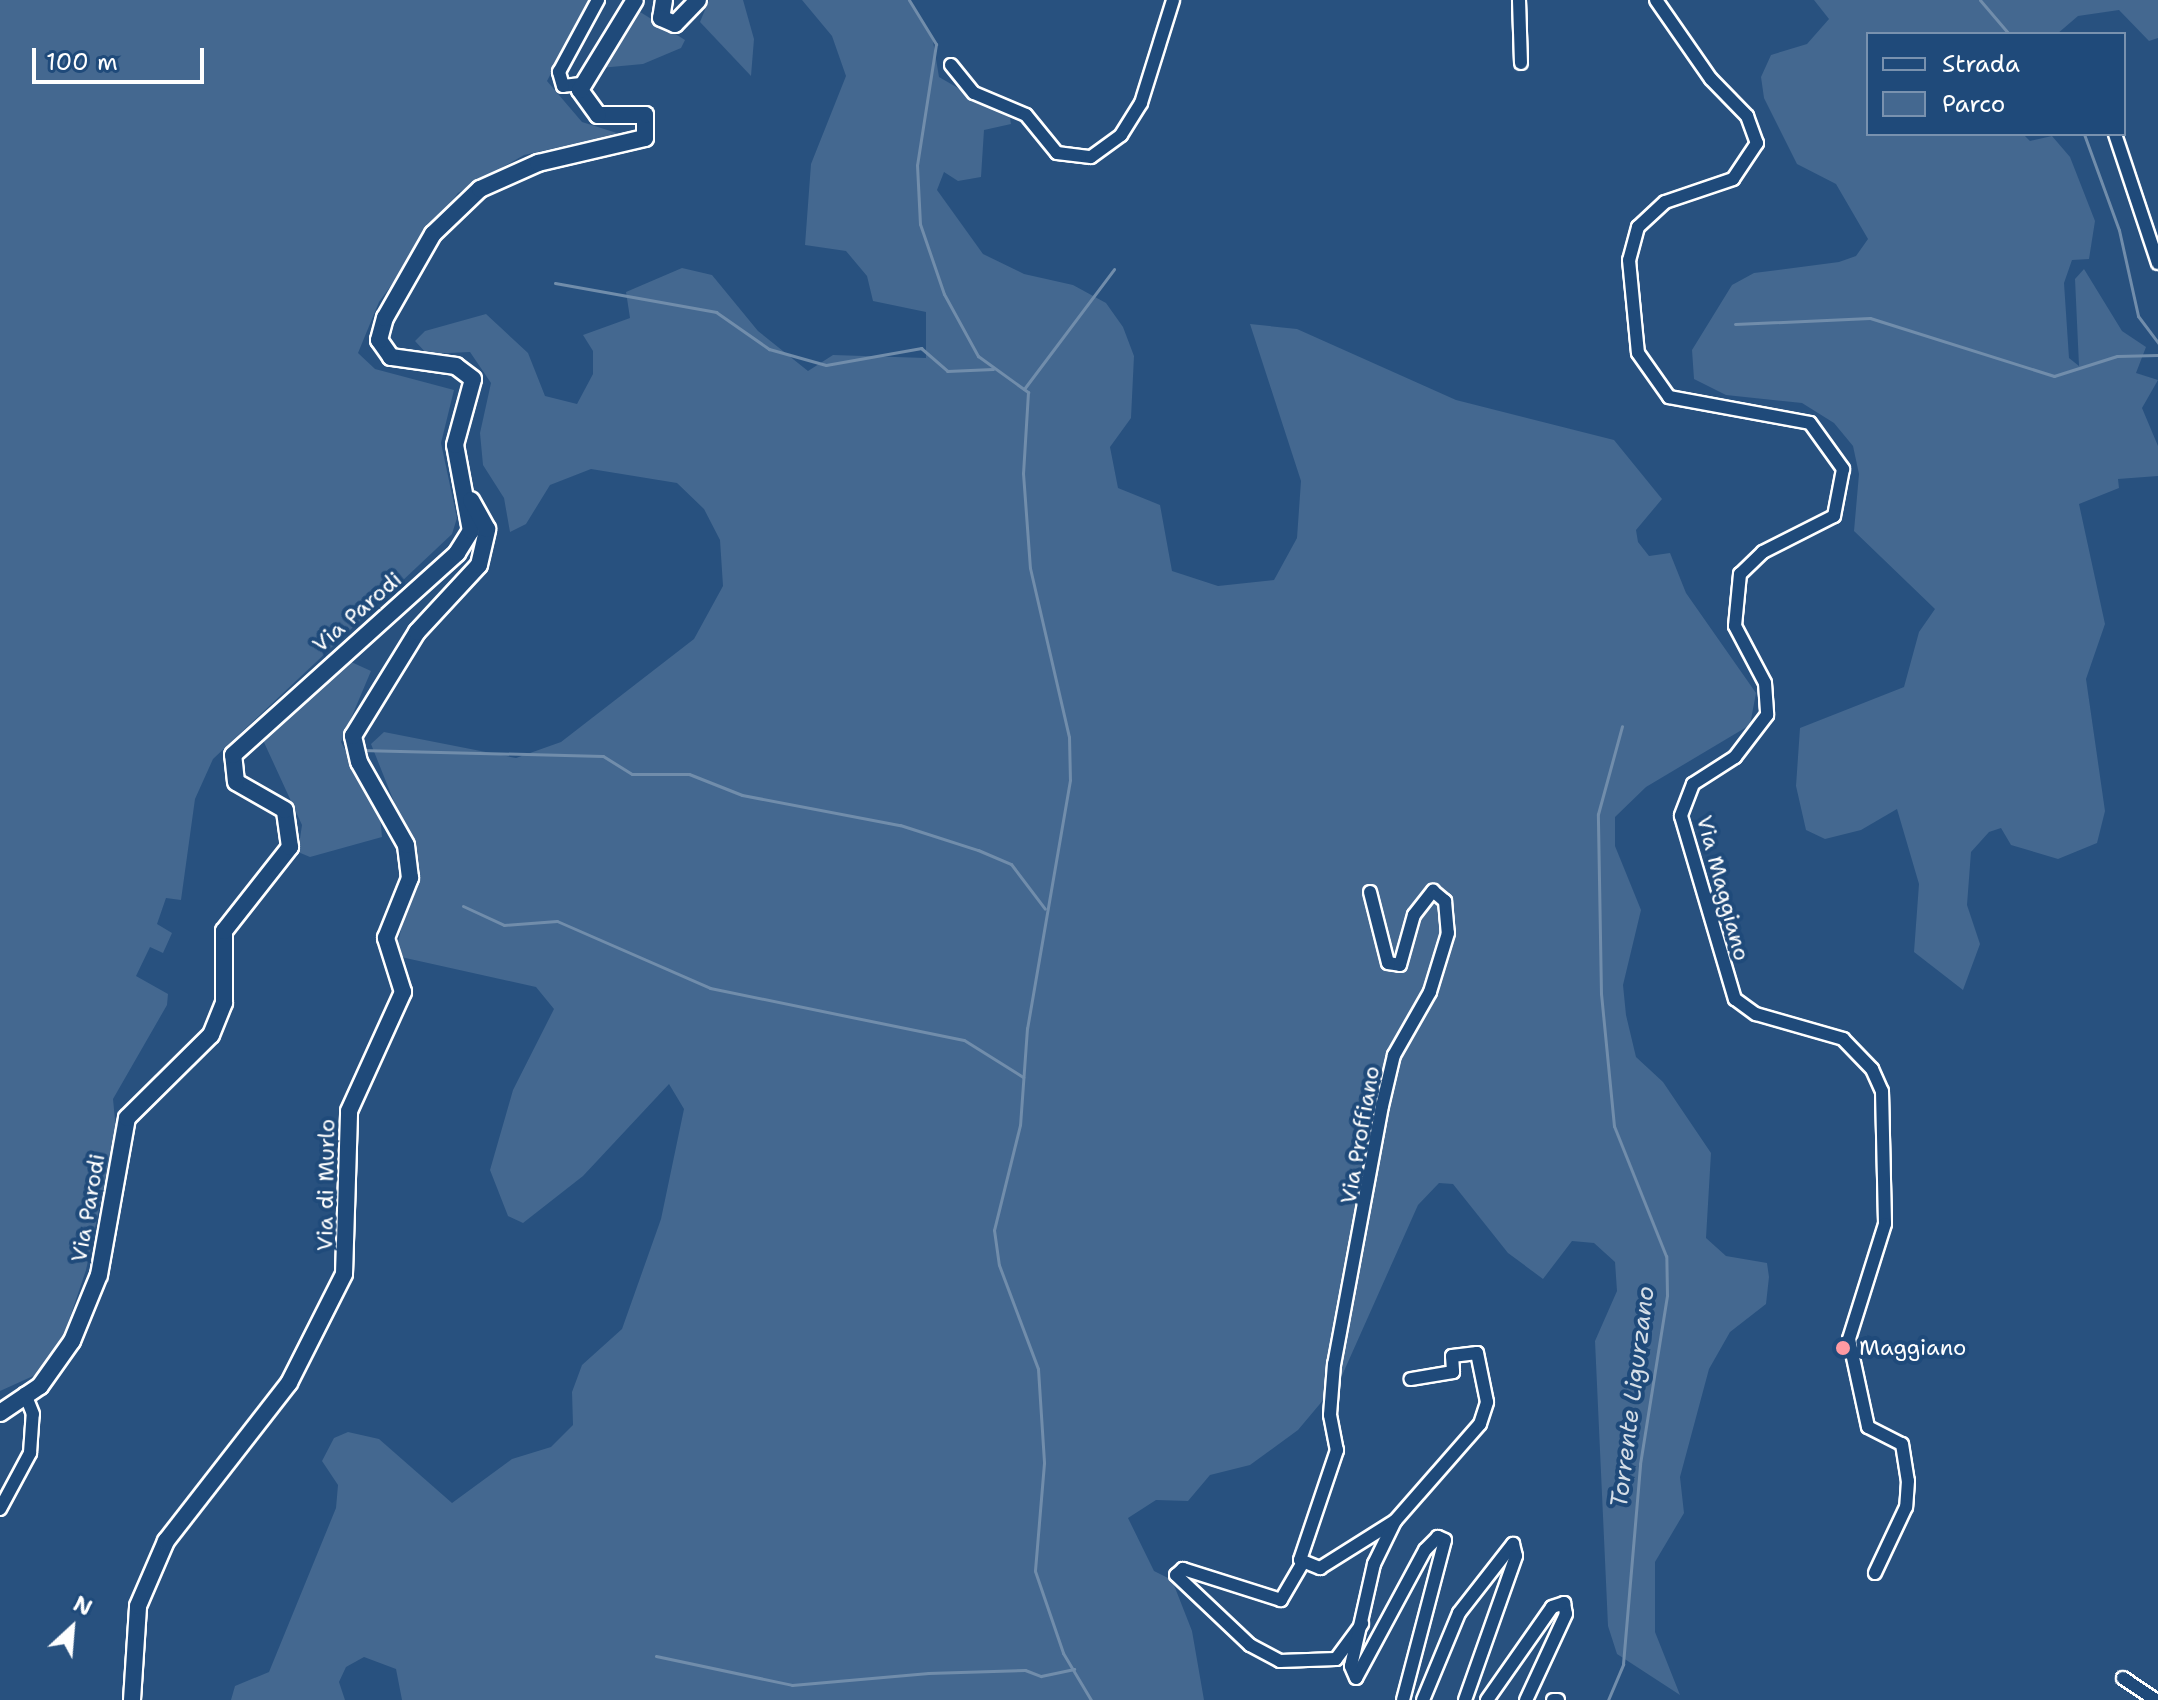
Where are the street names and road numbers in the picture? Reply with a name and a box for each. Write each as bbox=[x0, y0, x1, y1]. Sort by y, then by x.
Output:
street label: Via Parodi bbox=[307, 566, 407, 658]
street label: Via Maggiano bbox=[1691, 812, 1755, 964]
street label: Via Proffiano bbox=[1335, 1064, 1385, 1206]
street label: Via di Murlo bbox=[312, 1119, 340, 1251]
street label: Via Parodi bbox=[65, 1152, 111, 1264]

